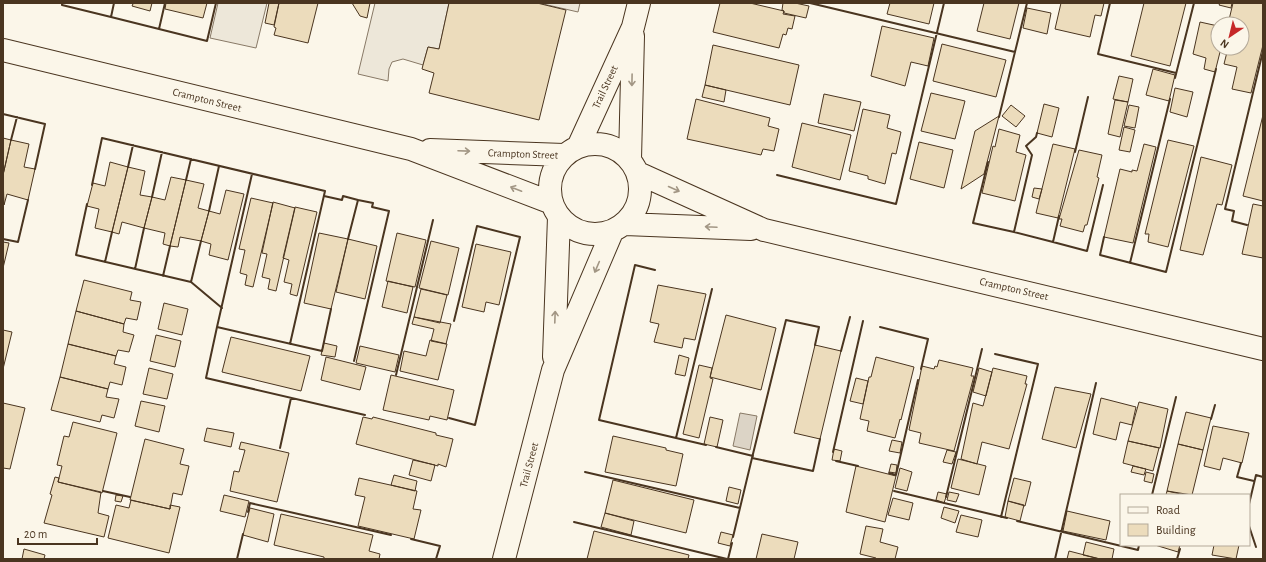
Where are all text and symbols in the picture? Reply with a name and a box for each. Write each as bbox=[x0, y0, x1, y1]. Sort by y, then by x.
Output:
north arrow bbox=[1210, 16, 1250, 56]
text: N bbox=[1218, 37, 1231, 50]
street label: Trail Street bbox=[590, 63, 620, 110]
one-way arrow bbox=[628, 73, 636, 86]
street label: Crampton Street bbox=[172, 86, 243, 114]
one-way arrow bbox=[457, 147, 470, 155]
street label: Crampton Street bbox=[488, 147, 559, 161]
one-way arrow bbox=[510, 185, 522, 193]
one-way arrow bbox=[667, 186, 679, 194]
one-way arrow bbox=[705, 224, 718, 231]
one-way arrow bbox=[593, 261, 600, 273]
street label: Crampton Street bbox=[978, 276, 1050, 302]
one-way arrow bbox=[552, 311, 559, 324]
street label: Trail Street bbox=[518, 441, 540, 489]
legend bbox=[1120, 494, 1250, 546]
text: Road bbox=[1156, 504, 1180, 516]
scale bar bbox=[18, 520, 97, 546]
text: Building bbox=[1156, 524, 1196, 536]
text: 20 m bbox=[24, 528, 47, 540]

